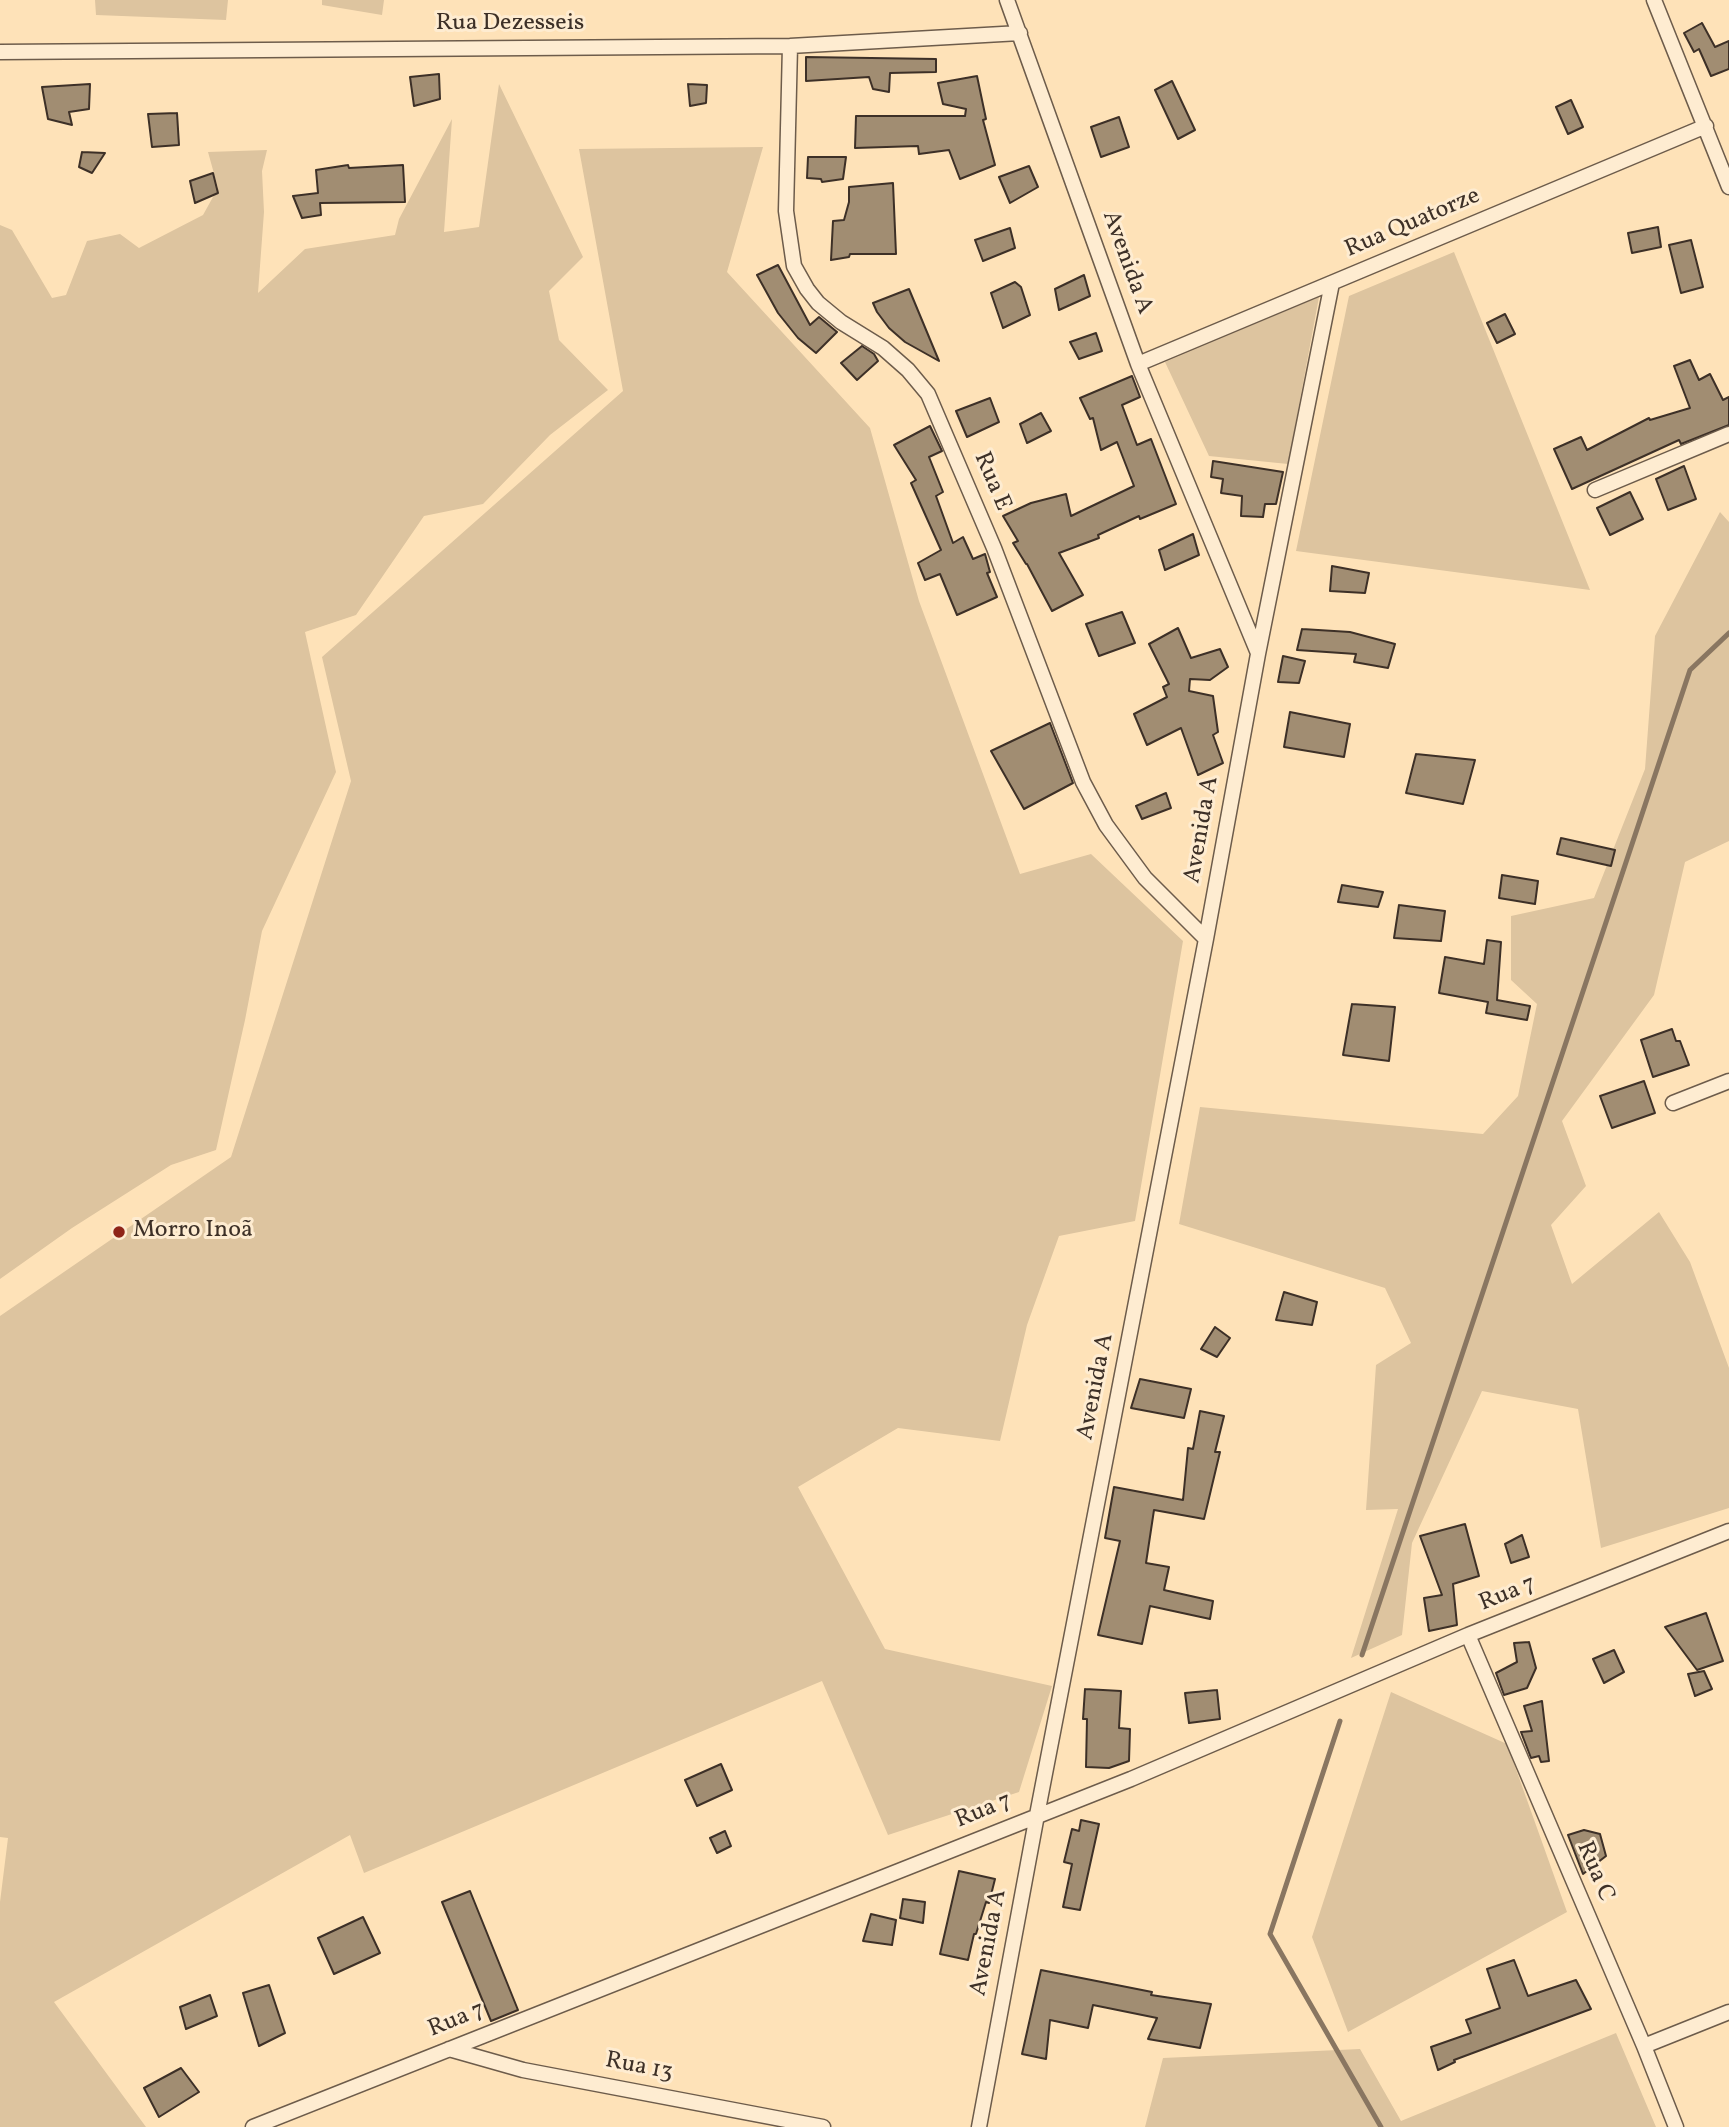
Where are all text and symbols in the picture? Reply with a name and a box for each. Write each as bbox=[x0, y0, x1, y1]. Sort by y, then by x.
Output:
street label: Rua Dezesseis bbox=[436, 11, 584, 39]
street label: Rua Quatorze bbox=[1341, 183, 1485, 265]
street label: Avenida A bbox=[1094, 207, 1158, 319]
street label: Rua E bbox=[966, 448, 1016, 516]
street label: Avenida A bbox=[1179, 774, 1227, 886]
place label: Morro Inoã bbox=[133, 1218, 253, 1246]
marker: Morro Inoã bbox=[111, 1224, 127, 1240]
street label: Avenida A bbox=[1073, 1331, 1121, 1443]
street label: Rua 7 bbox=[1476, 1571, 1540, 1619]
street label: Rua 7 bbox=[952, 1788, 1016, 1836]
street label: Rua C bbox=[1569, 1838, 1619, 1906]
street label: Avenida A bbox=[966, 1887, 1014, 1999]
street label: Rua 7 bbox=[425, 1997, 489, 2045]
street label: Rua 13 bbox=[603, 2047, 675, 2089]

